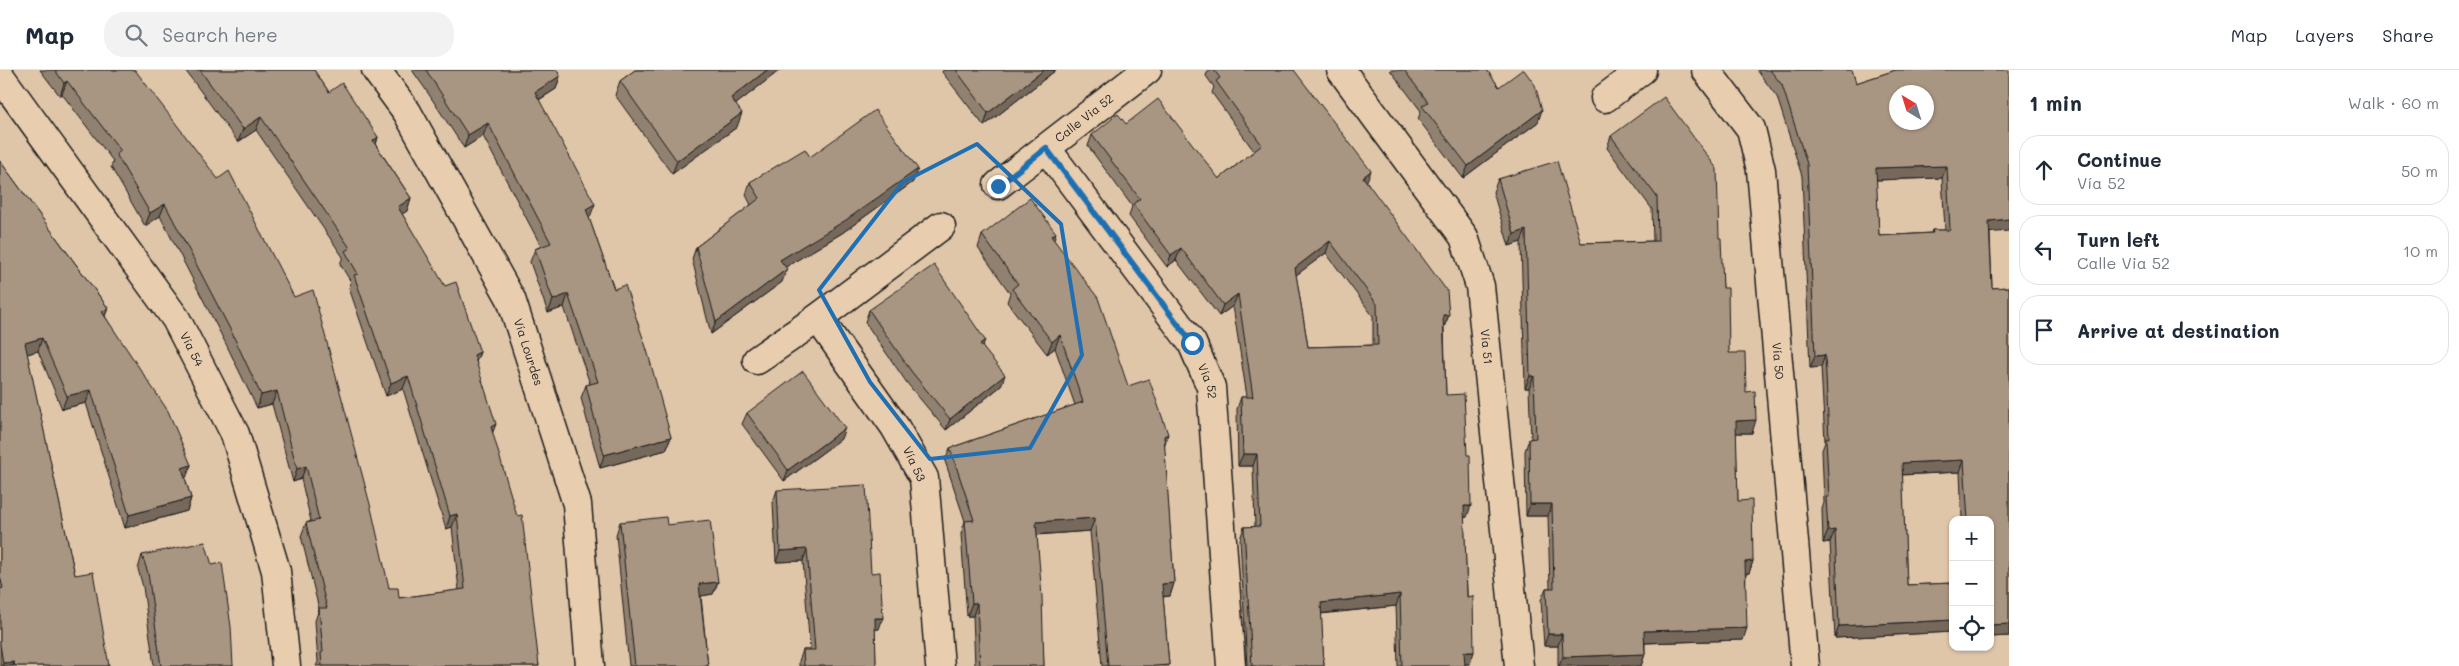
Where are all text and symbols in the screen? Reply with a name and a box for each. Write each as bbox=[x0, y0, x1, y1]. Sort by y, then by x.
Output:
search box bbox=[104, 12, 454, 57]
text: Map bbox=[25, 19, 74, 50]
icon: search bbox=[122, 21, 150, 49]
text: Search here bbox=[162, 22, 278, 47]
text: Map bbox=[2231, 23, 2267, 47]
text: Layers bbox=[2295, 23, 2354, 47]
text: Share bbox=[2382, 23, 2434, 47]
north arrow bbox=[1889, 85, 1934, 130]
text: 1 min bbox=[2029, 89, 2082, 116]
street label: Calle Via 52 bbox=[1051, 90, 1116, 145]
text: Walk · 60 m bbox=[2348, 92, 2439, 113]
text: Continue bbox=[2077, 147, 2162, 172]
icon: ahead bbox=[2030, 156, 2058, 184]
text: 50 m bbox=[2401, 160, 2438, 181]
text: Vía 52 bbox=[2077, 172, 2126, 193]
route end bbox=[987, 175, 1010, 198]
text: Turn left bbox=[2077, 227, 2160, 252]
icon: left bbox=[2030, 236, 2058, 264]
text: 10 m bbox=[2403, 240, 2438, 261]
text: Calle Via 52 bbox=[2077, 252, 2170, 273]
street label: Vía Lourdes bbox=[511, 316, 547, 388]
icon: arrive bbox=[2030, 316, 2058, 344]
text: Arrive at destination bbox=[2077, 318, 2280, 343]
street label: Vía 51 bbox=[1477, 328, 1497, 365]
street label: Vía 54 bbox=[177, 329, 208, 369]
route start bbox=[1181, 332, 1204, 355]
street label: Vía 50 bbox=[1769, 342, 1789, 381]
street label: Vía 52 bbox=[1195, 361, 1221, 399]
street label: Vía 53 bbox=[900, 444, 930, 484]
map controls bbox=[1949, 516, 1994, 651]
button: + bbox=[1949, 516, 1994, 561]
button: − bbox=[1949, 561, 1994, 606]
button: locate bbox=[1949, 606, 1994, 651]

